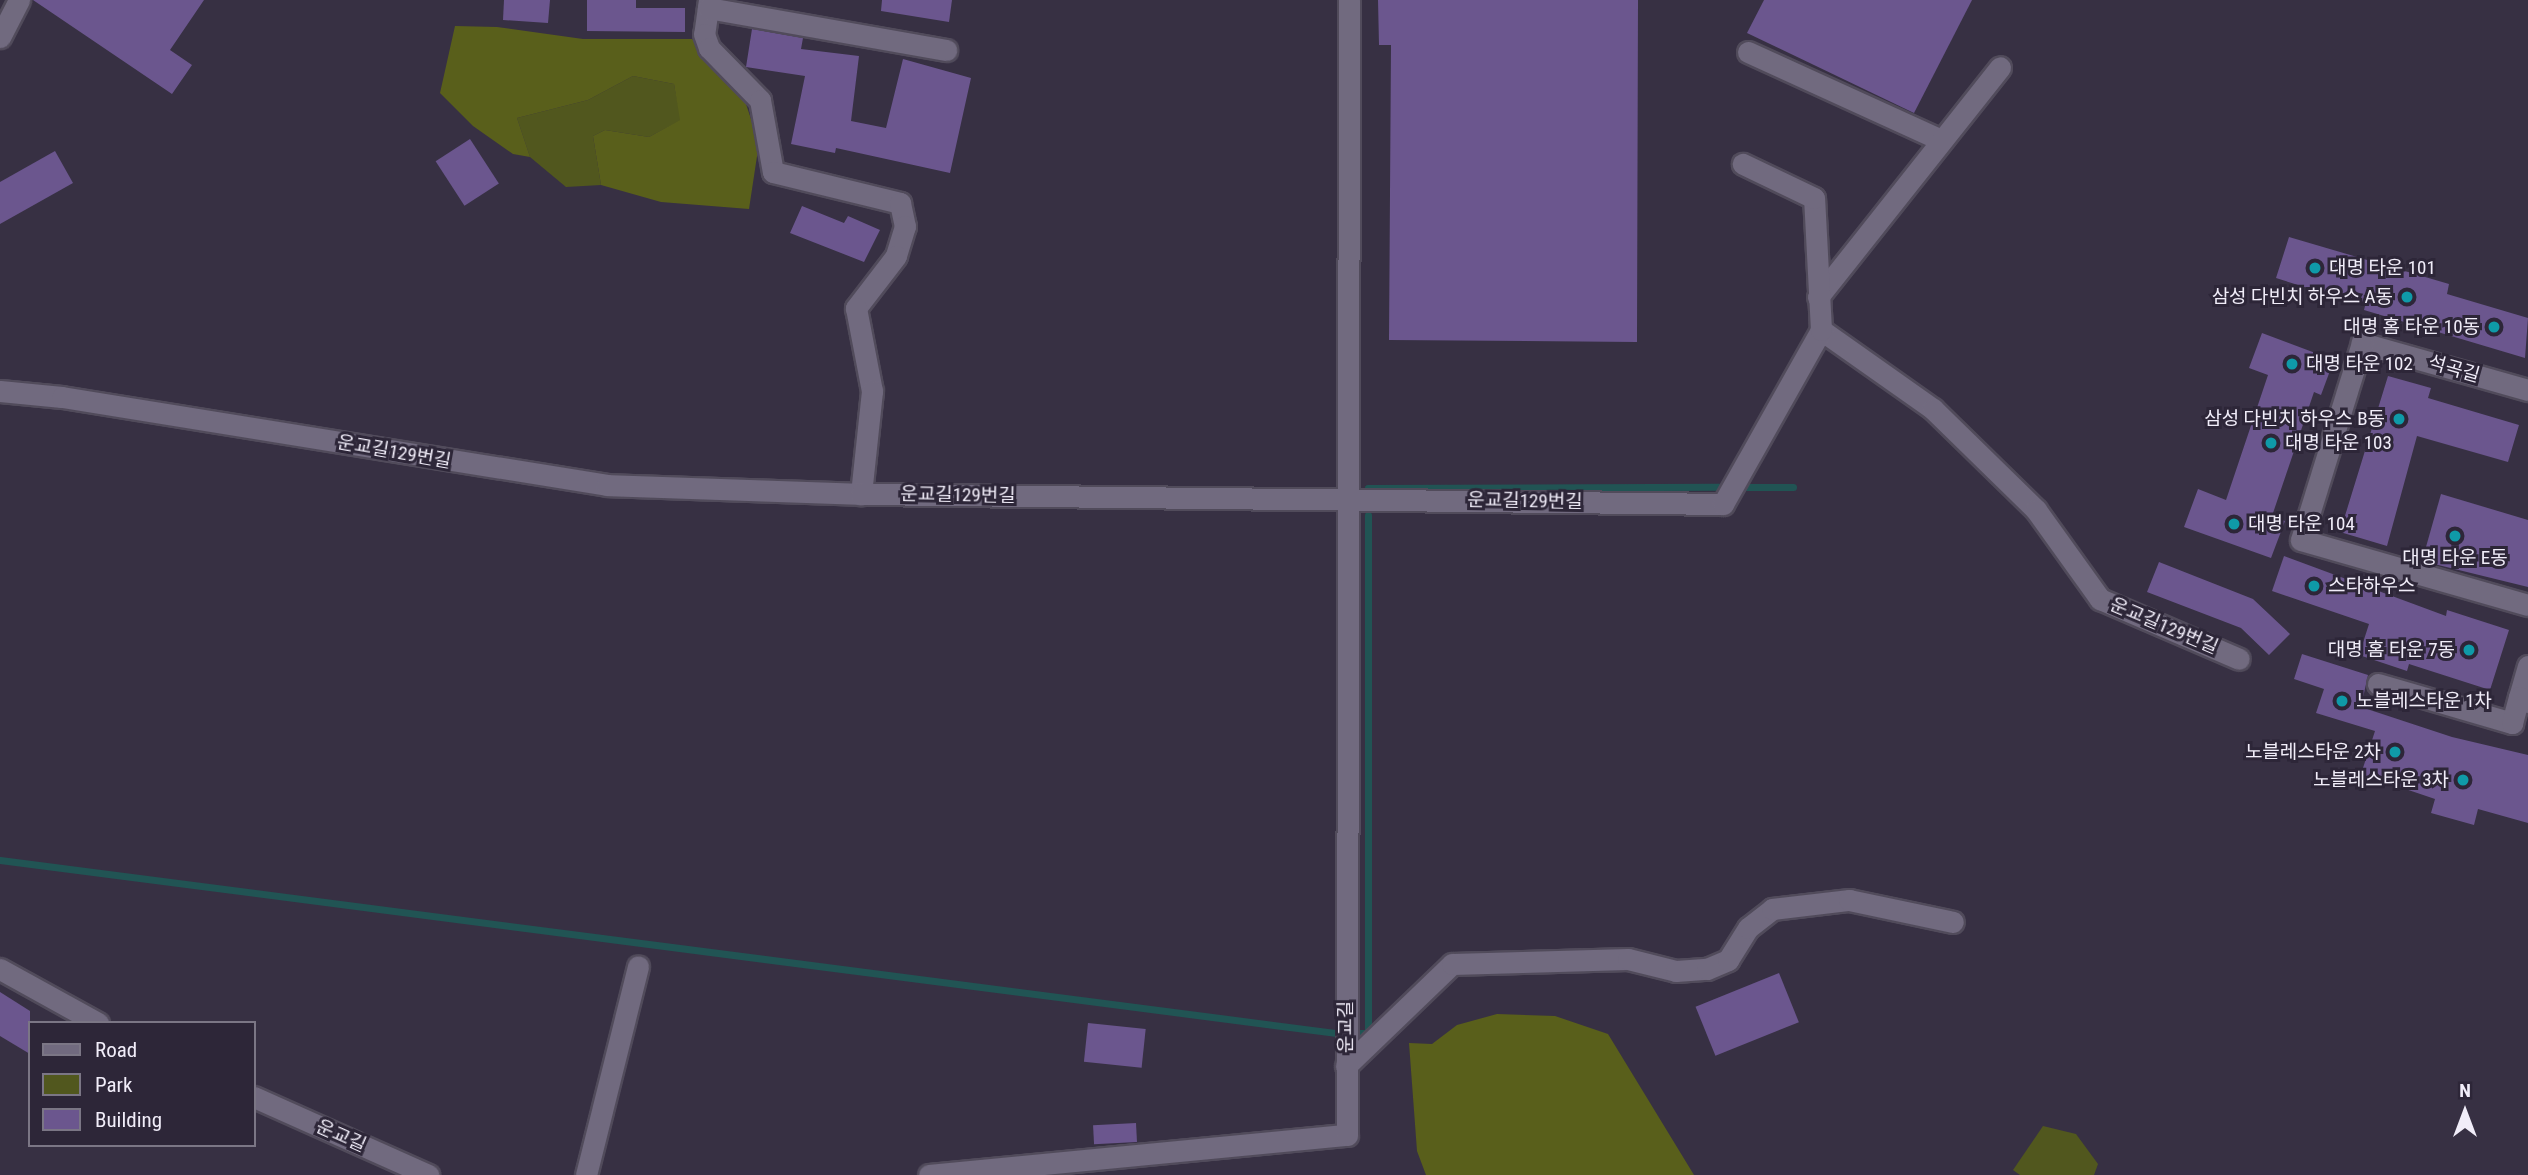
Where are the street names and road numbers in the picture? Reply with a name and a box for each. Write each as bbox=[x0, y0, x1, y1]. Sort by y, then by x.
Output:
street label: 석곡길 bbox=[2426, 351, 2482, 387]
street label: 운교길129번길 bbox=[335, 431, 453, 473]
street label: 운교길129번길 bbox=[900, 483, 1016, 507]
street label: 운교길129번길 bbox=[1467, 489, 1583, 513]
street label: 운교길129번길 bbox=[2106, 593, 2222, 659]
street label: 운교길 bbox=[1335, 1001, 1357, 1053]
street label: 운교길 bbox=[312, 1115, 370, 1157]

